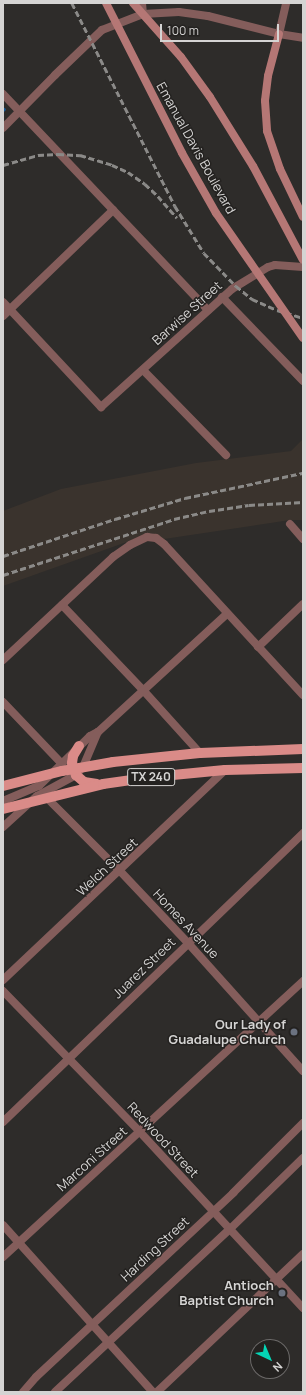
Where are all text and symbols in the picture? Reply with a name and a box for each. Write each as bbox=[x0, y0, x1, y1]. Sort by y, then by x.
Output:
scale bar bbox=[162, 16, 281, 42]
text: 100 m bbox=[167, 22, 199, 39]
street label: Emanual Davis Boulevard bbox=[153, 79, 239, 217]
street label: Barwise Street bbox=[149, 278, 225, 348]
road number: TX 240 bbox=[127, 767, 175, 787]
street label: Welch Street bbox=[73, 835, 141, 899]
street label: Homes Avenue bbox=[150, 886, 222, 962]
street label: Juarez Street bbox=[110, 934, 178, 1002]
place label: Our Lady of Guadalupe Church bbox=[169, 1017, 286, 1048]
marker: Our Lady of Guadalupe Church bbox=[289, 1027, 299, 1037]
street label: Redwood Street bbox=[124, 1099, 202, 1181]
street label: Marconi Street bbox=[54, 1123, 130, 1195]
street label: Harding Street bbox=[118, 1213, 192, 1285]
place label: Antioch Baptist Church bbox=[179, 1278, 274, 1309]
marker: Antioch Baptist Church bbox=[277, 1288, 287, 1298]
north arrow bbox=[250, 1339, 290, 1379]
text: N bbox=[270, 1359, 286, 1375]

